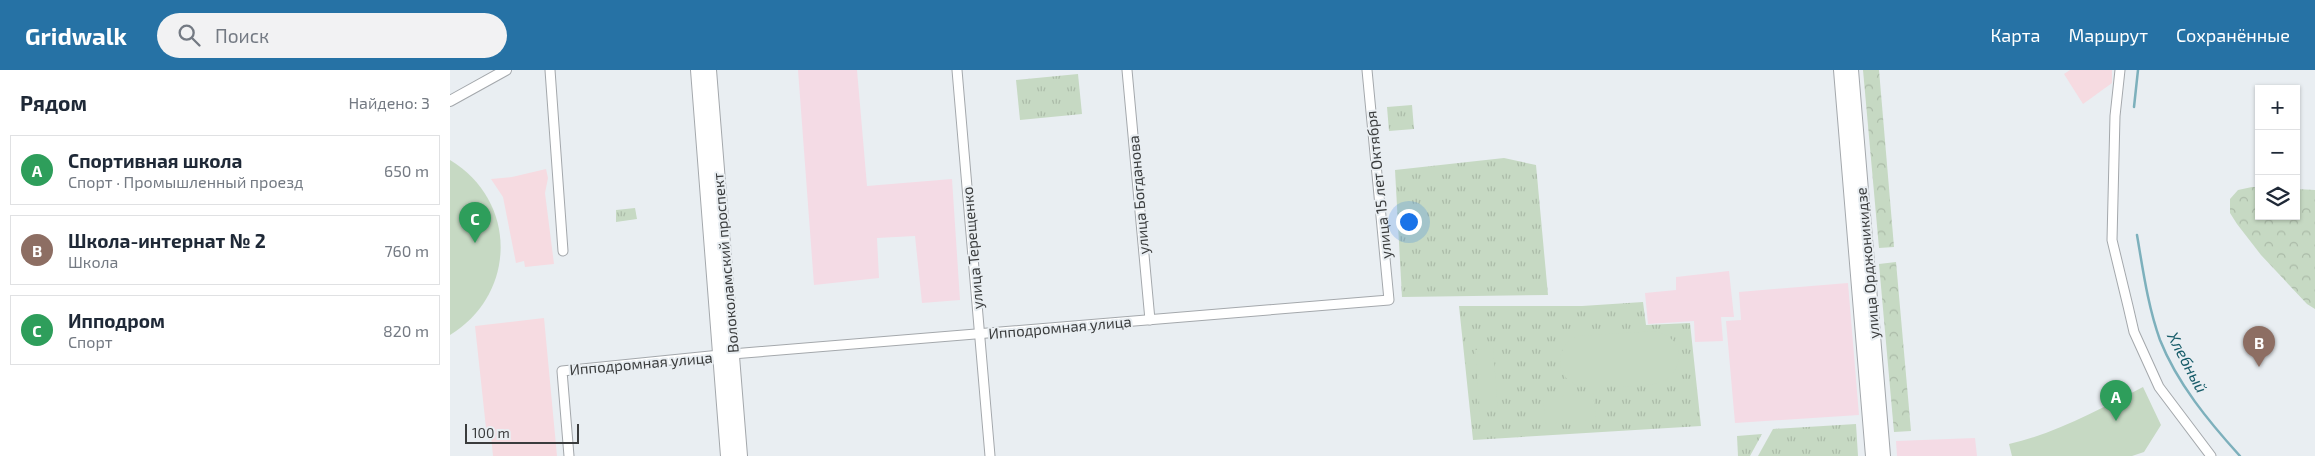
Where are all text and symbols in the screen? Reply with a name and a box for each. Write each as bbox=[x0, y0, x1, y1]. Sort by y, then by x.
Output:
search box bbox=[157, 13, 507, 58]
text: Gridwalk bbox=[25, 21, 127, 50]
icon: search bbox=[175, 21, 203, 49]
text: Поиск bbox=[215, 24, 269, 47]
text: Карта bbox=[1990, 24, 2040, 46]
text: Маршрут bbox=[2068, 24, 2148, 46]
text: Сохранённые bbox=[2176, 24, 2290, 46]
map controls bbox=[2255, 85, 2300, 220]
button: + bbox=[2255, 85, 2300, 130]
text: Рядом bbox=[20, 90, 87, 115]
text: Найдено: 3 bbox=[348, 93, 430, 112]
street label: улица 15 лет Октября bbox=[1361, 110, 1396, 260]
button: − bbox=[2255, 130, 2300, 175]
street label: улица Богданова bbox=[1124, 135, 1153, 255]
text: Спортивная школа bbox=[68, 149, 243, 172]
text: A bbox=[32, 161, 42, 180]
text: 650 m bbox=[384, 161, 429, 180]
text: Спорт · Промышленный проезд bbox=[68, 172, 303, 191]
street label: Волоколамский проспект bbox=[708, 172, 742, 354]
button: layers bbox=[2255, 175, 2300, 220]
street label: улица Терещенко bbox=[958, 186, 987, 310]
street label: улица Орджоникидзе bbox=[1851, 186, 1884, 339]
pin: C bbox=[459, 202, 491, 243]
your location bbox=[1396, 209, 1422, 235]
text: Школа-интернат № 2 bbox=[68, 229, 266, 252]
text: B bbox=[32, 241, 42, 260]
text: 760 m bbox=[384, 241, 429, 260]
text: Школа bbox=[68, 252, 118, 271]
text: Ипподром bbox=[68, 309, 165, 332]
street label: Ипподромная улица bbox=[988, 312, 1132, 343]
text: C bbox=[32, 321, 42, 340]
text: 820 m bbox=[383, 321, 429, 340]
pin: B bbox=[2243, 326, 2275, 367]
water label: Хлебный bbox=[2164, 327, 2212, 396]
text: Спорт bbox=[68, 332, 113, 351]
street label: Ипподромная улица bbox=[569, 348, 713, 379]
pin: A bbox=[2100, 380, 2132, 421]
scale bar bbox=[465, 421, 579, 444]
text: 100 m bbox=[472, 424, 510, 441]

